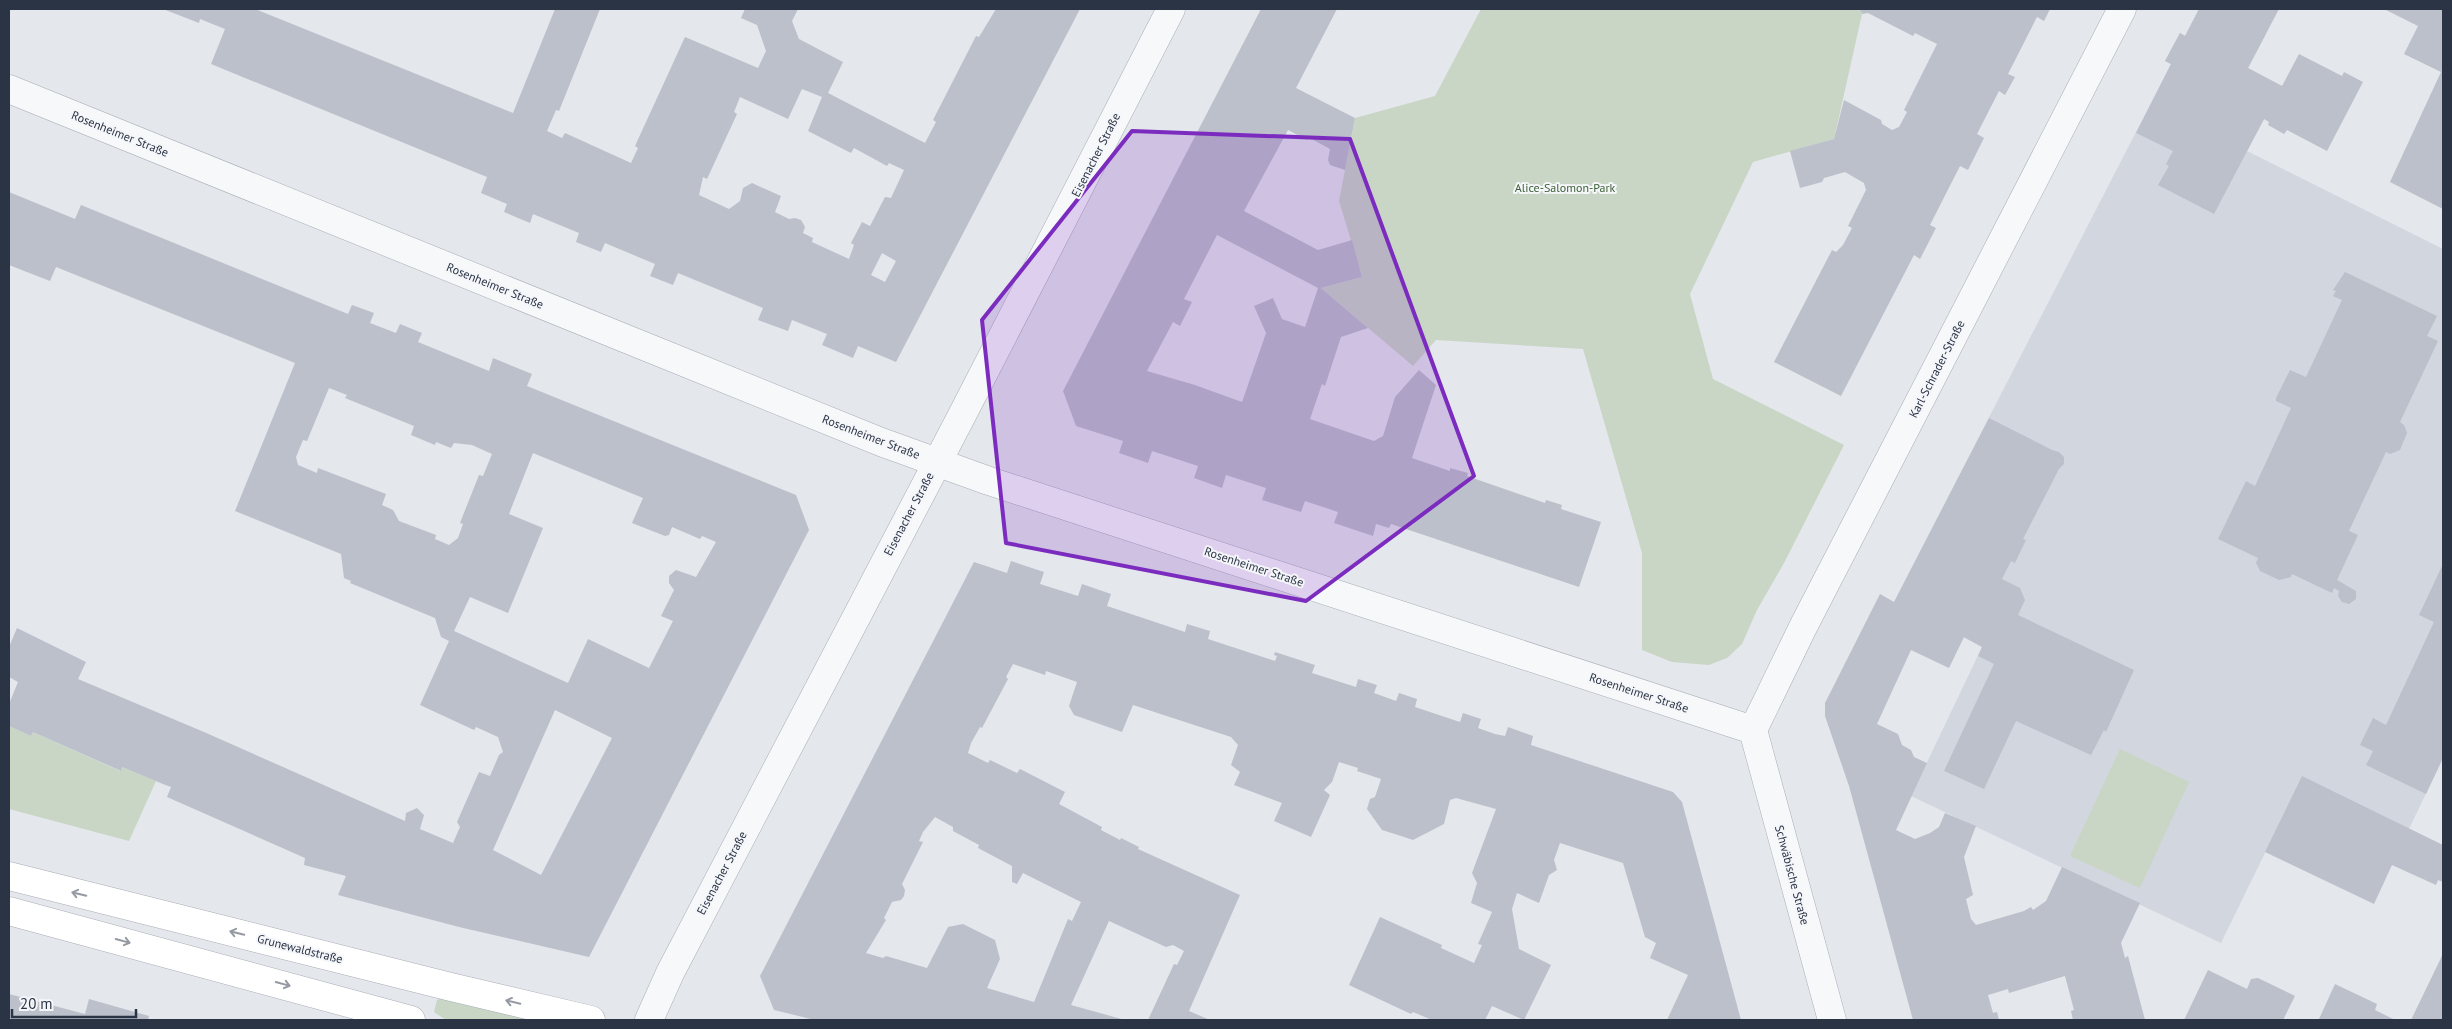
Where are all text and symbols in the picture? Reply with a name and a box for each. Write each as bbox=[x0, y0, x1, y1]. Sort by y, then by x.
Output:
street label: Rosenheimer Straße bbox=[69, 107, 171, 160]
street label: Eisenacher Straße bbox=[1068, 110, 1123, 199]
park label: Alice-Salomon-Park bbox=[1515, 180, 1616, 195]
street label: Rosenheimer Straße bbox=[444, 259, 546, 312]
street label: Karl-Schrader-Straße bbox=[1905, 317, 1968, 420]
street label: Rosenheimer Straße bbox=[820, 411, 922, 462]
street label: Eisenacher Straße bbox=[880, 469, 937, 558]
street label: Rosenheimer Straße bbox=[1203, 543, 1306, 590]
street label: Rosenheimer Straße bbox=[1588, 669, 1691, 716]
street label: Schwäbische Straße bbox=[1772, 823, 1813, 926]
street label: Eisenacher Straße bbox=[693, 828, 750, 917]
one-way arrow bbox=[71, 889, 87, 898]
one-way arrow bbox=[229, 928, 245, 938]
street label: Grunewaldstraße bbox=[256, 931, 344, 966]
one-way arrow bbox=[115, 937, 131, 946]
one-way arrow bbox=[275, 980, 291, 990]
scale bar bbox=[12, 986, 136, 1018]
text: 20 m bbox=[20, 994, 53, 1013]
one-way arrow bbox=[506, 997, 522, 1006]

